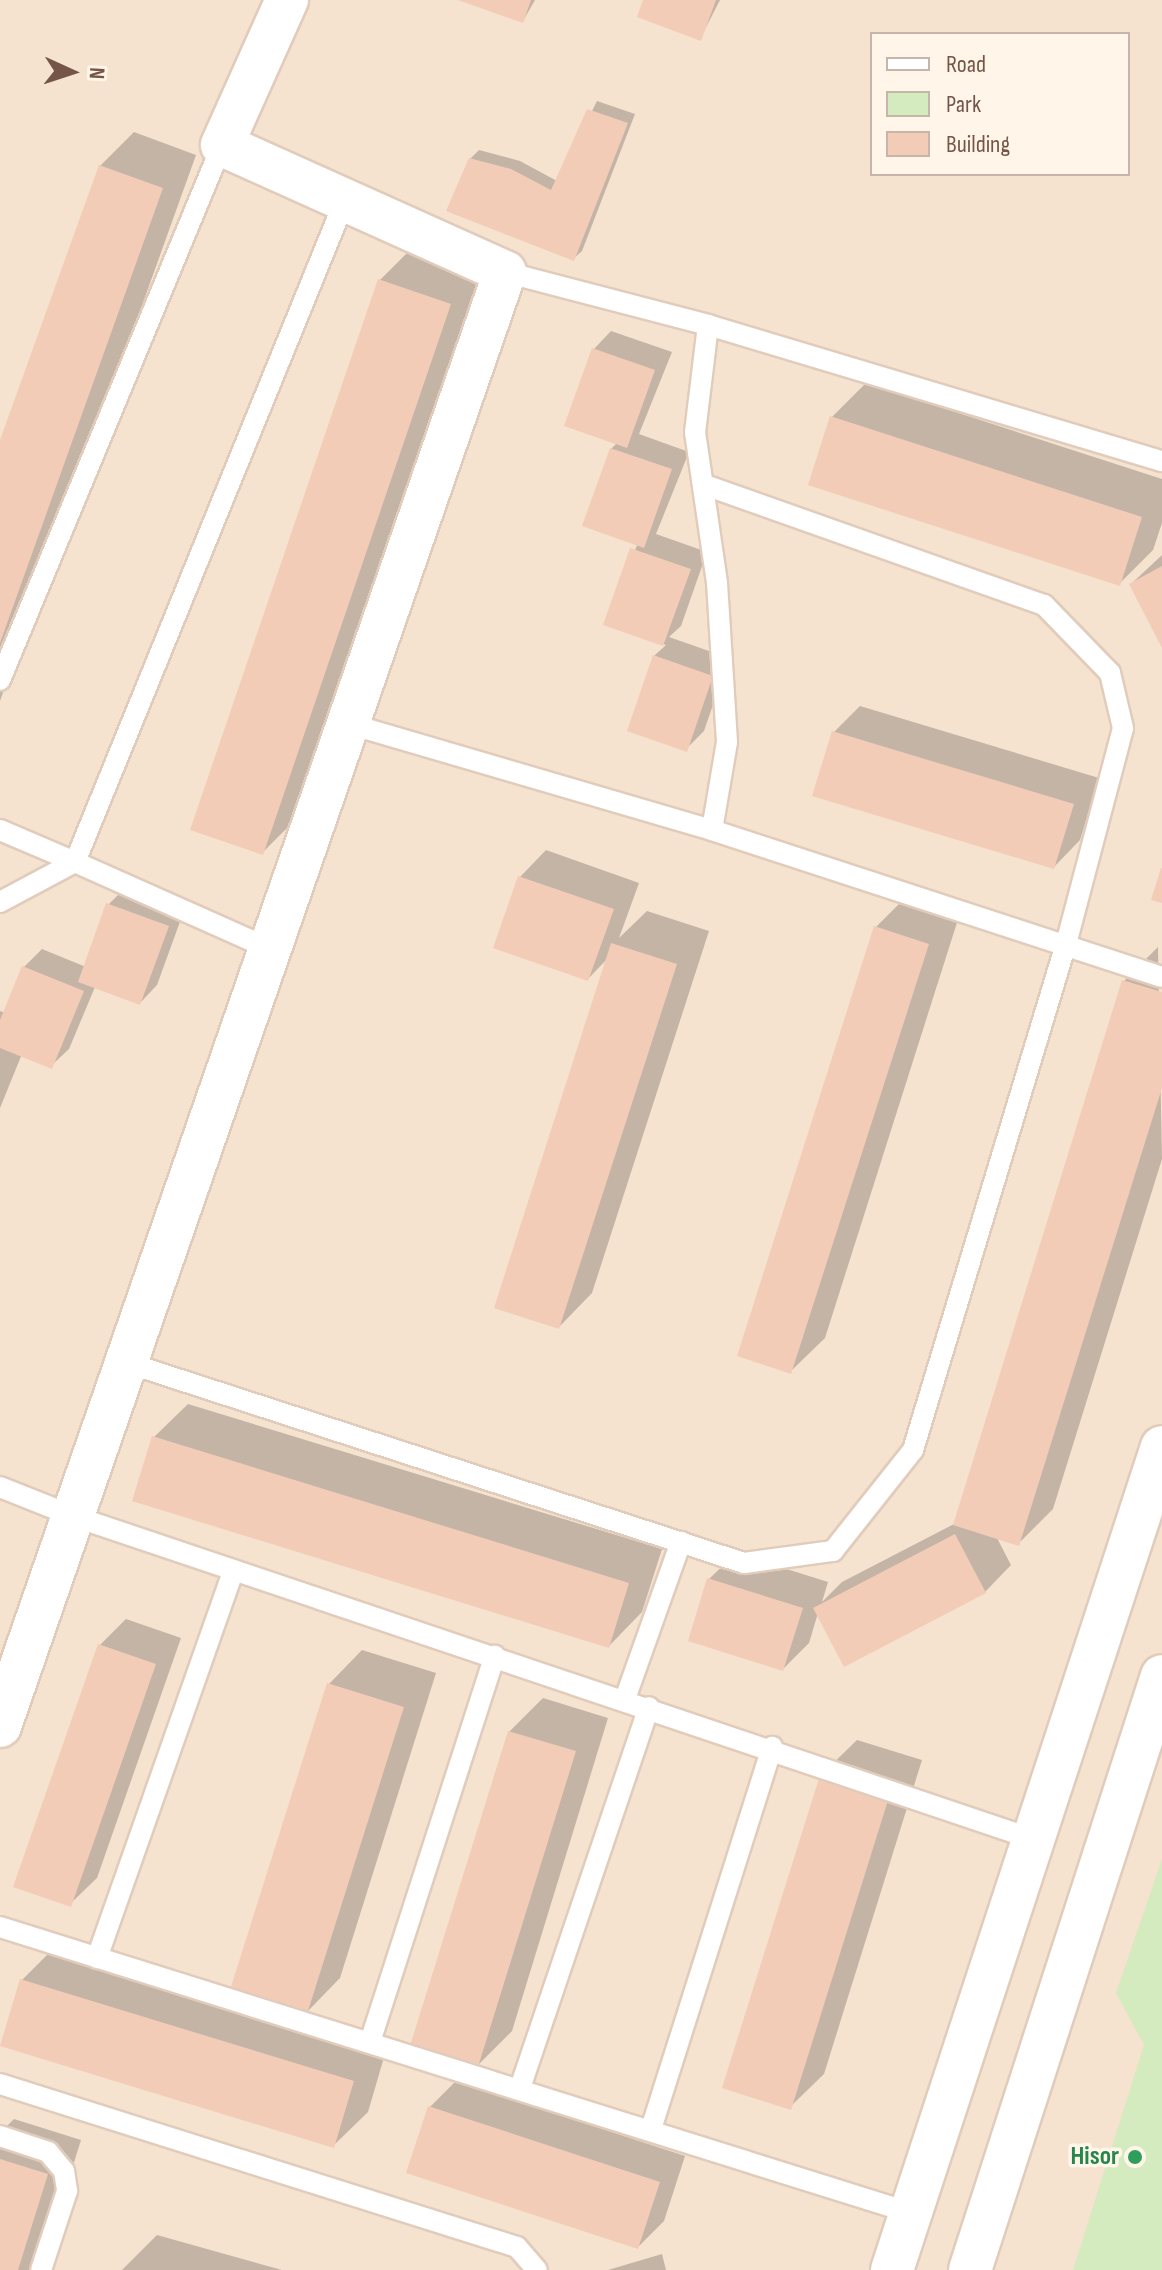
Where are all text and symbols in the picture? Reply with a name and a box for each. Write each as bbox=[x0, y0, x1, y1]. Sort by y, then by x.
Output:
north arrow bbox=[32, 32, 112, 112]
legend bbox=[870, 32, 1130, 176]
text: Road bbox=[946, 50, 986, 79]
text: N bbox=[83, 67, 110, 80]
text: Park bbox=[946, 90, 981, 119]
text: Building bbox=[946, 130, 1010, 159]
place label: Hisor bbox=[1071, 2141, 1119, 2173]
marker: Hisor bbox=[1126, 2148, 1144, 2166]

